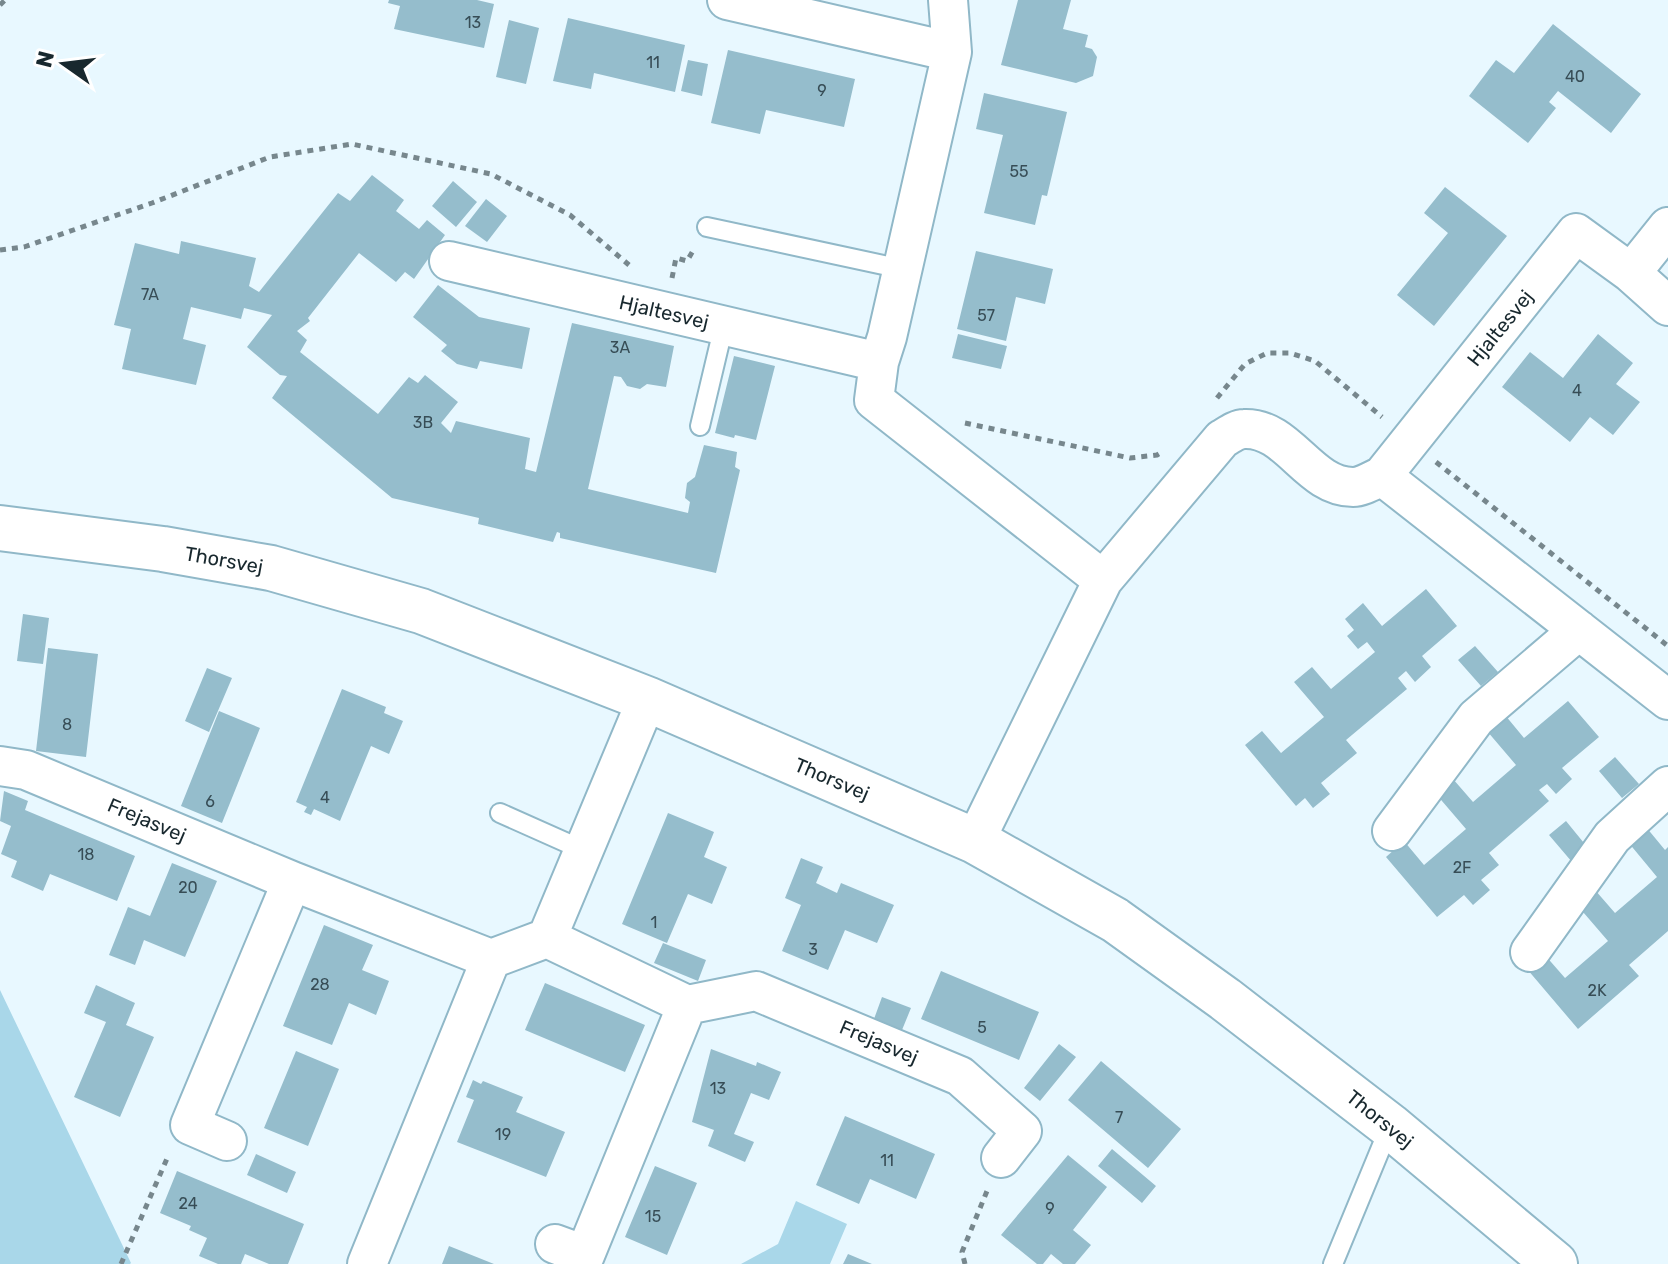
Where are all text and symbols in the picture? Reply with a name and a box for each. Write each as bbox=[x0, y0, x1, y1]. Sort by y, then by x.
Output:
house number: 13 bbox=[465, 13, 481, 32]
north arrow bbox=[24, 24, 104, 104]
text: N bbox=[30, 48, 60, 70]
house number: 11 bbox=[646, 53, 660, 72]
house number: 40 bbox=[1565, 67, 1585, 86]
house number: 9 bbox=[817, 81, 827, 100]
house number: 55 bbox=[1009, 162, 1029, 181]
house number: 7A bbox=[141, 285, 159, 304]
street label: Hjaltesvej bbox=[1462, 285, 1538, 371]
street label: Hjaltesvej bbox=[617, 290, 711, 334]
house number: 57 bbox=[977, 306, 995, 325]
house number: 3A bbox=[610, 338, 630, 357]
house number: 4 bbox=[1572, 381, 1582, 400]
house number: 3B bbox=[413, 413, 433, 432]
street label: Thorsvej bbox=[183, 541, 265, 579]
house number: 8 bbox=[62, 715, 72, 734]
street label: Thorsvej bbox=[791, 752, 873, 806]
house number: 4 bbox=[320, 788, 330, 807]
house number: 6 bbox=[205, 792, 215, 811]
street label: Frejasvej bbox=[104, 793, 190, 847]
house number: 18 bbox=[77, 845, 95, 864]
house number: 2F bbox=[1453, 858, 1471, 877]
house number: 20 bbox=[178, 878, 198, 897]
house number: 1 bbox=[651, 913, 657, 932]
house number: 3 bbox=[808, 940, 818, 959]
house number: 28 bbox=[310, 975, 330, 994]
house number: 2K bbox=[1587, 981, 1607, 1000]
street label: Frejasvej bbox=[836, 1015, 922, 1069]
house number: 5 bbox=[977, 1018, 987, 1037]
house number: 13 bbox=[710, 1079, 726, 1098]
street label: Thorsvej bbox=[1342, 1085, 1418, 1153]
house number: 7 bbox=[1115, 1108, 1123, 1127]
house number: 19 bbox=[495, 1125, 511, 1144]
house number: 11 bbox=[880, 1151, 894, 1170]
house number: 24 bbox=[178, 1194, 198, 1213]
house number: 9 bbox=[1045, 1199, 1055, 1218]
house number: 15 bbox=[645, 1207, 661, 1226]

